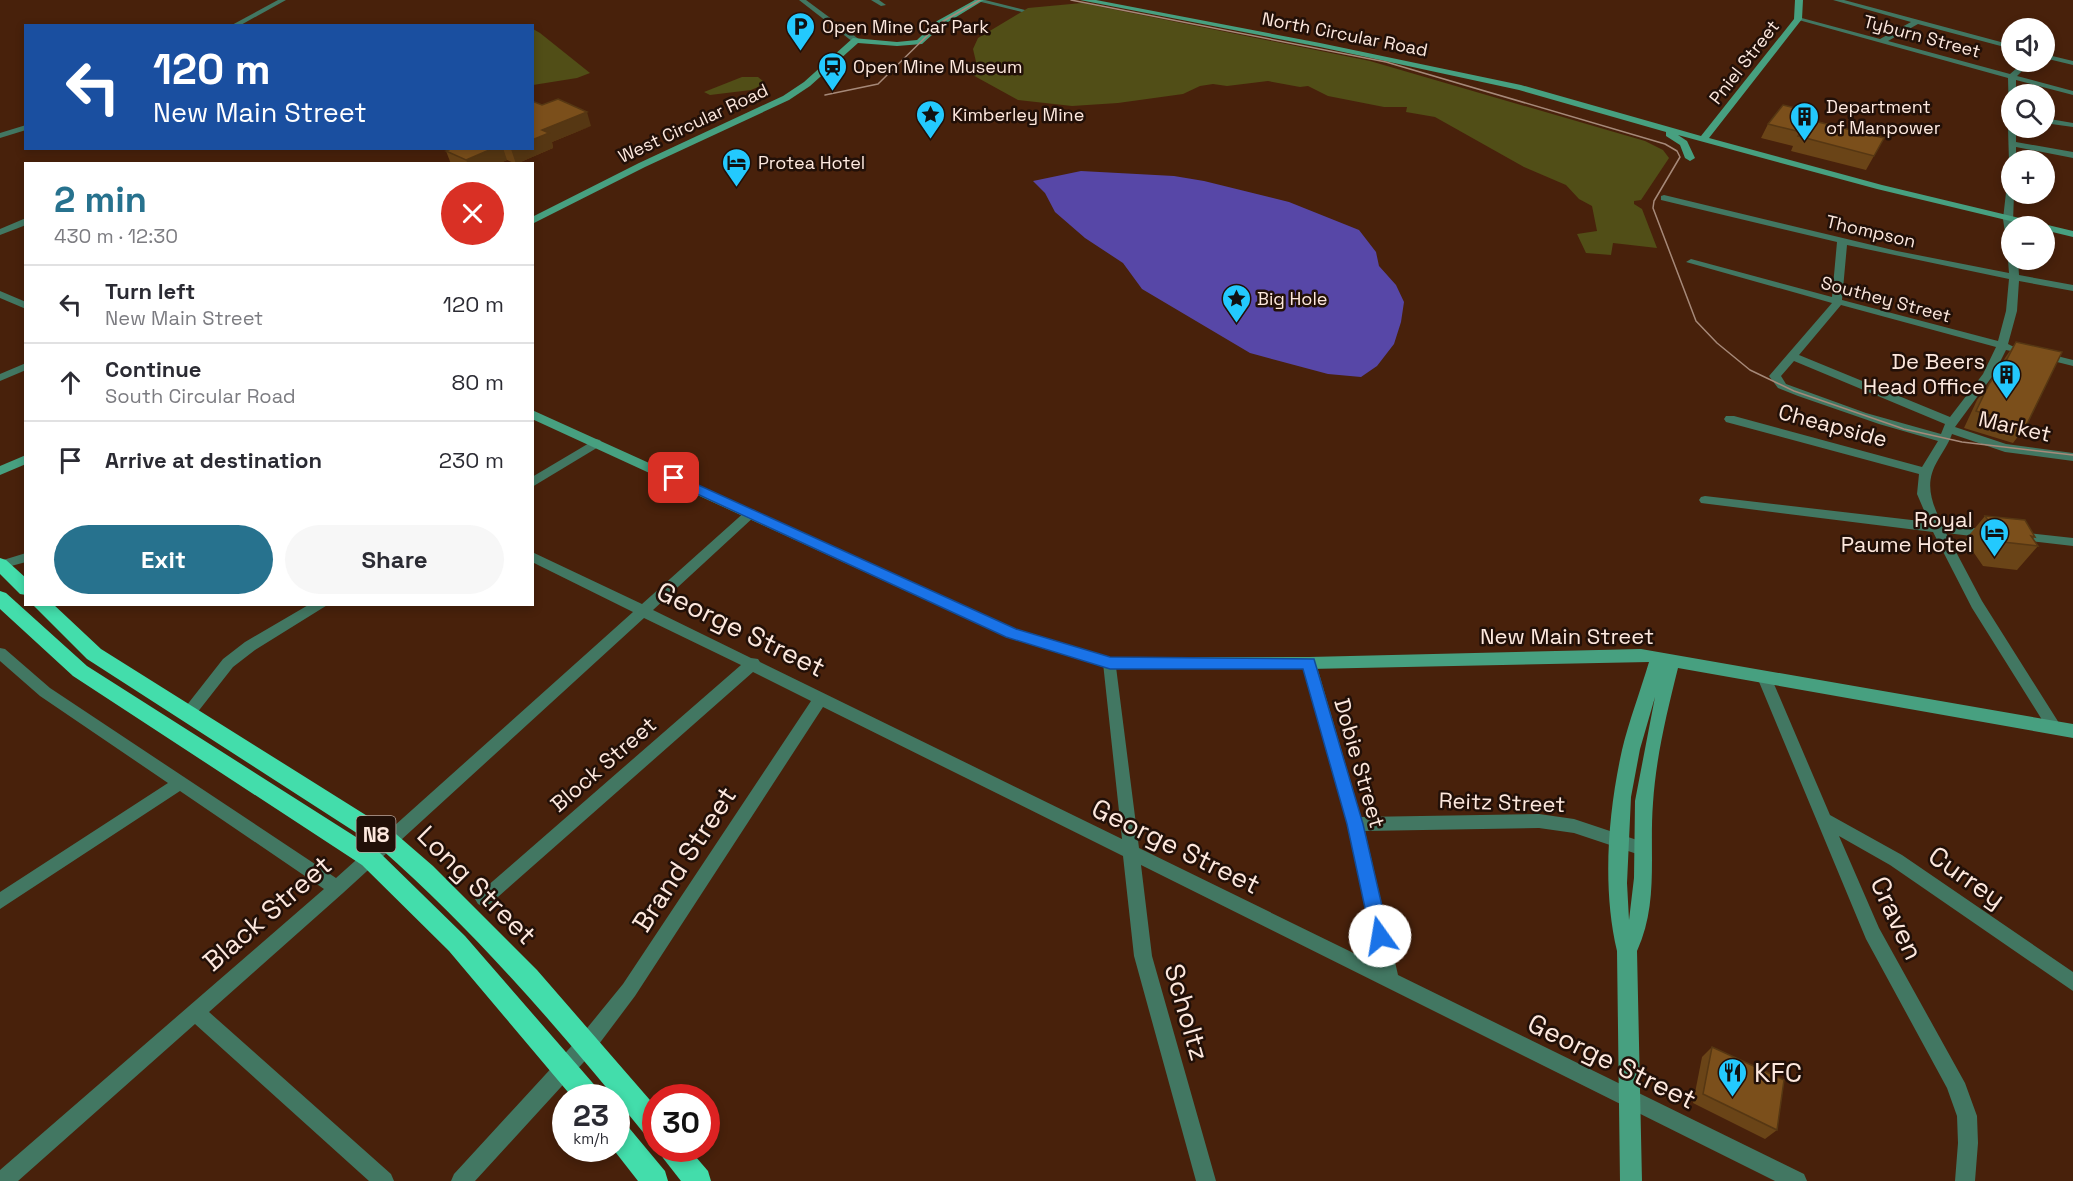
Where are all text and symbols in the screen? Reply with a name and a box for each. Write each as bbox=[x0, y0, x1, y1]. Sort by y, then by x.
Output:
street label: North Circular Road bbox=[1260, 7, 1430, 61]
street label: Tyburn Street bbox=[1861, 9, 1983, 63]
parking icon: Open Mine Car Park bbox=[785, 10, 817, 52]
place label: Open Mine Car Park bbox=[822, 15, 989, 38]
street label: Pniel Street bbox=[1704, 15, 1784, 109]
map controls bbox=[2001, 18, 2055, 270]
button: sound bbox=[2001, 18, 2055, 72]
text: 120 m bbox=[153, 43, 271, 96]
icon: left bbox=[54, 48, 132, 126]
station icon: Open Mine Museum bbox=[816, 50, 848, 92]
place label: Open Mine Museum bbox=[853, 55, 1022, 78]
street label: West Circular Road bbox=[614, 78, 772, 168]
button: search bbox=[2001, 84, 2055, 138]
text: New Main Street bbox=[153, 95, 367, 130]
place label: Department of Manpower bbox=[1826, 95, 1941, 139]
place icon: Kimberley Mine bbox=[915, 98, 947, 140]
building icon: Department of Manpower bbox=[1789, 100, 1821, 142]
place label: Kimberley Mine bbox=[952, 103, 1084, 126]
hotel icon: Protea Hotel bbox=[721, 146, 753, 188]
button: + bbox=[2001, 150, 2055, 204]
place label: Protea Hotel bbox=[758, 151, 865, 174]
text: 2 min bbox=[54, 177, 147, 223]
button: close bbox=[441, 182, 504, 245]
street label: Thompson bbox=[1824, 210, 1918, 252]
button: − bbox=[2001, 216, 2055, 270]
text: 430 m · 12:30 bbox=[54, 223, 178, 249]
street label: Southey Street bbox=[1818, 271, 1954, 327]
text: Turn left bbox=[105, 277, 195, 305]
place icon: Big Hole bbox=[1220, 282, 1252, 324]
place label: Big Hole bbox=[1257, 287, 1328, 310]
icon: left bbox=[54, 288, 87, 321]
text: 120 m bbox=[443, 290, 504, 318]
text: New Main Street bbox=[105, 305, 263, 331]
place label: De Beers Head Office bbox=[1863, 347, 1985, 400]
text: Continue bbox=[105, 355, 201, 383]
building icon: De Beers Head Office bbox=[1990, 358, 2022, 400]
icon: ahead bbox=[54, 366, 87, 399]
text: 80 m bbox=[452, 368, 504, 396]
text: South Circular Road bbox=[105, 383, 296, 409]
street label: Cheapside bbox=[1775, 397, 1891, 453]
street label: Market bbox=[1976, 404, 2054, 448]
icon: arrive bbox=[54, 444, 87, 477]
text: Arrive at destination bbox=[105, 446, 322, 474]
text: 230 m bbox=[439, 446, 504, 474]
pin bbox=[648, 452, 699, 503]
icon: arrive bbox=[657, 461, 690, 494]
place label: Royal Paume Hotel bbox=[1841, 505, 1973, 558]
hotel icon: Royal Paume Hotel bbox=[1978, 516, 2010, 558]
button: Exit bbox=[54, 525, 273, 594]
button: Share bbox=[285, 525, 504, 594]
street label: George Street bbox=[651, 573, 831, 685]
street label: New Main Street bbox=[1480, 622, 1654, 650]
street label: Dobie Street bbox=[1328, 695, 1392, 831]
street label: Block Street bbox=[544, 710, 662, 818]
street label: Brand Street bbox=[624, 780, 744, 938]
street label: Reitz Street bbox=[1438, 786, 1566, 818]
street label: George Street bbox=[1086, 790, 1266, 902]
road number: N8 bbox=[356, 816, 395, 852]
street label: Long Street bbox=[410, 818, 544, 952]
street label: Currey bbox=[1922, 838, 2012, 916]
street label: Black Street bbox=[195, 847, 339, 979]
street label: Craven bbox=[1862, 871, 1932, 965]
position arrow bbox=[1348, 904, 1412, 968]
street label: Scholtz bbox=[1157, 960, 1217, 1064]
street label: George Street bbox=[1522, 1005, 1702, 1117]
place label: KFC bbox=[1754, 1055, 1802, 1090]
restaurant icon: KFC bbox=[1717, 1056, 1749, 1098]
speed limit sign: 30 bbox=[642, 1084, 720, 1162]
text: 23 bbox=[573, 1096, 609, 1135]
text: km/h bbox=[573, 1129, 609, 1148]

